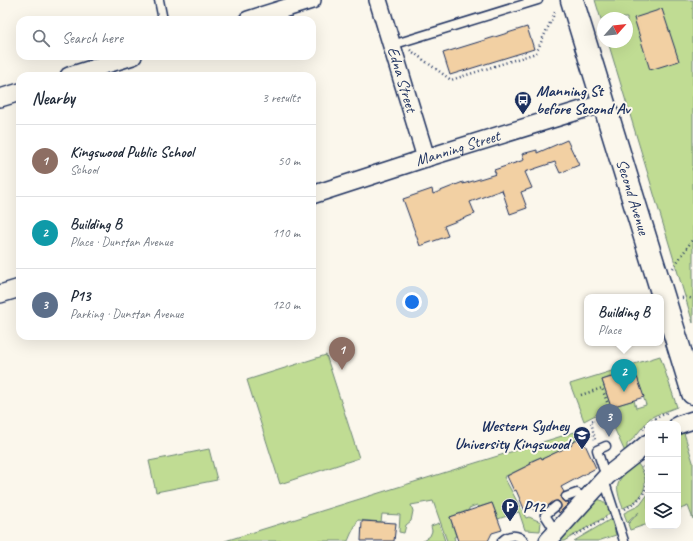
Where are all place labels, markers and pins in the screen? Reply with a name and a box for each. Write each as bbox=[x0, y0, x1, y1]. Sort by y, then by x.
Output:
place label: Manning St before Second Av bbox=[536, 81, 631, 119]
bus stop icon: Manning St before Second Av bbox=[513, 90, 533, 115]
pin: 1 bbox=[329, 337, 355, 370]
pin: 2 bbox=[611, 359, 637, 392]
pin: 3 bbox=[596, 404, 622, 437]
place label: Western Sydney University Kingswood bbox=[455, 416, 572, 454]
school or university icon: Western Sydney University Kingswood bbox=[572, 425, 592, 450]
parking icon: P12 bbox=[500, 497, 520, 522]
place label: P12 bbox=[523, 497, 547, 517]

